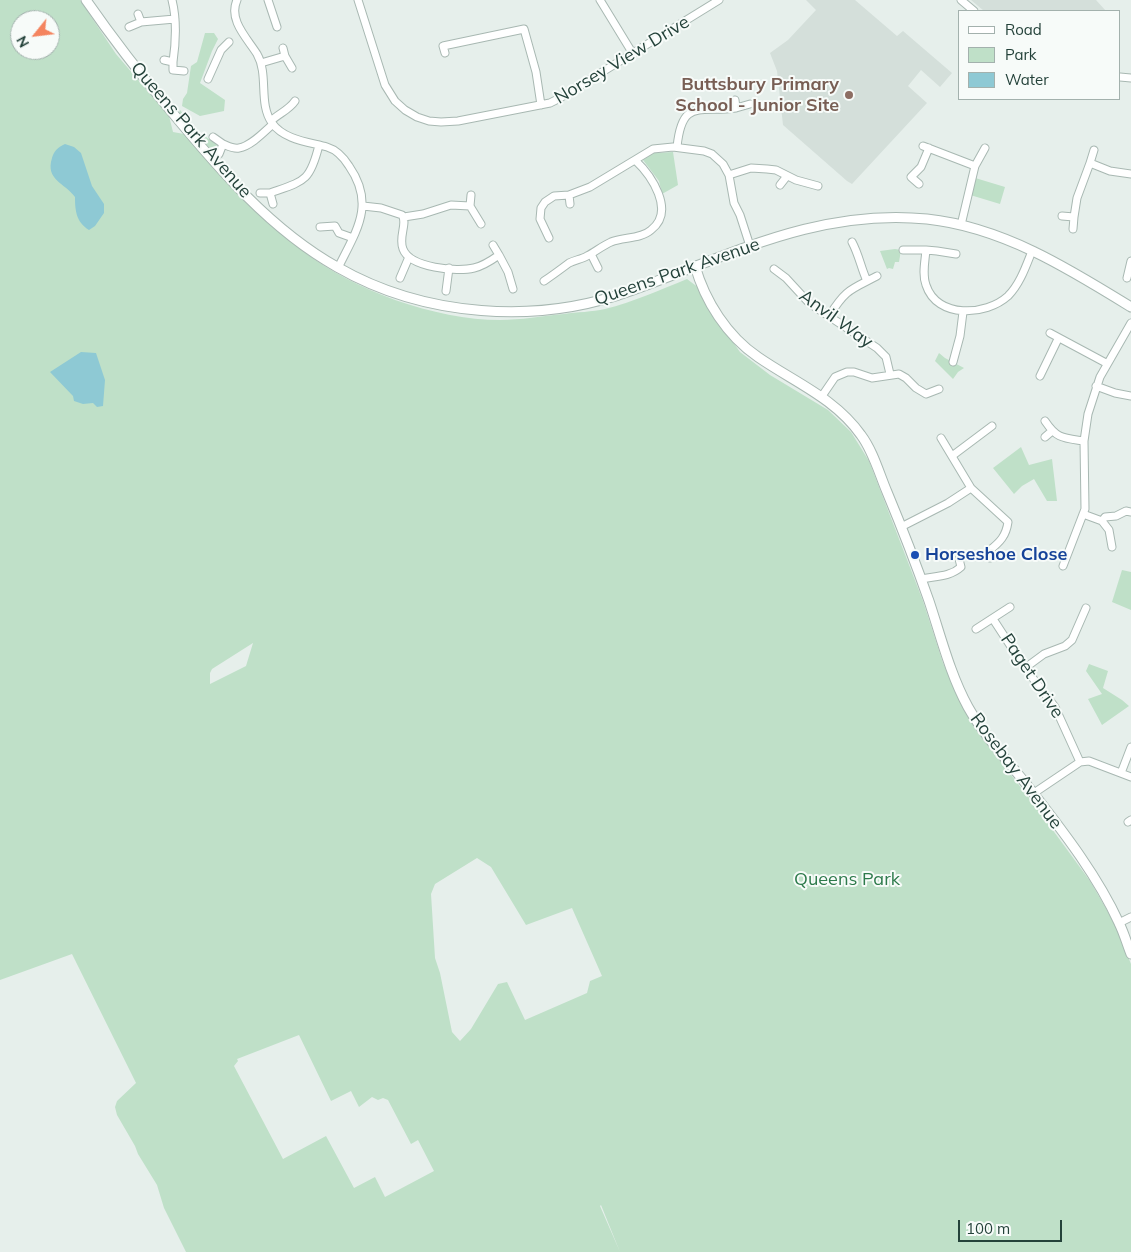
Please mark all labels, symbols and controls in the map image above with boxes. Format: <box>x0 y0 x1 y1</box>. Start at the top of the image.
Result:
north arrow <box>10 10 60 60</box>
legend <box>958 10 1121 100</box>
street label: Norsey View Drive <box>551 11 693 109</box>
text: Road <box>1005 20 1042 39</box>
text: N <box>12 33 33 51</box>
text: Park <box>1005 45 1037 64</box>
street label: Queens Park Avenue <box>126 58 256 202</box>
text: Water <box>1005 70 1049 89</box>
place label: Buttsbury Primary School - Junior Site <box>675 74 839 116</box>
marker: Buttsbury Primary School - Junior Site <box>843 89 855 101</box>
street label: Queens Park Avenue <box>592 234 762 310</box>
street label: Anvil Way <box>795 285 877 353</box>
place label: Horseshoe Close <box>925 544 1067 566</box>
marker: Horseshoe Close <box>909 549 921 561</box>
street label: Paget Drive <box>996 630 1068 722</box>
street label: Rosebay Avenue <box>965 709 1067 833</box>
park label: Queens Park <box>794 869 900 891</box>
scale bar <box>961 1210 1065 1242</box>
text: 100 m <box>966 1219 1010 1238</box>

